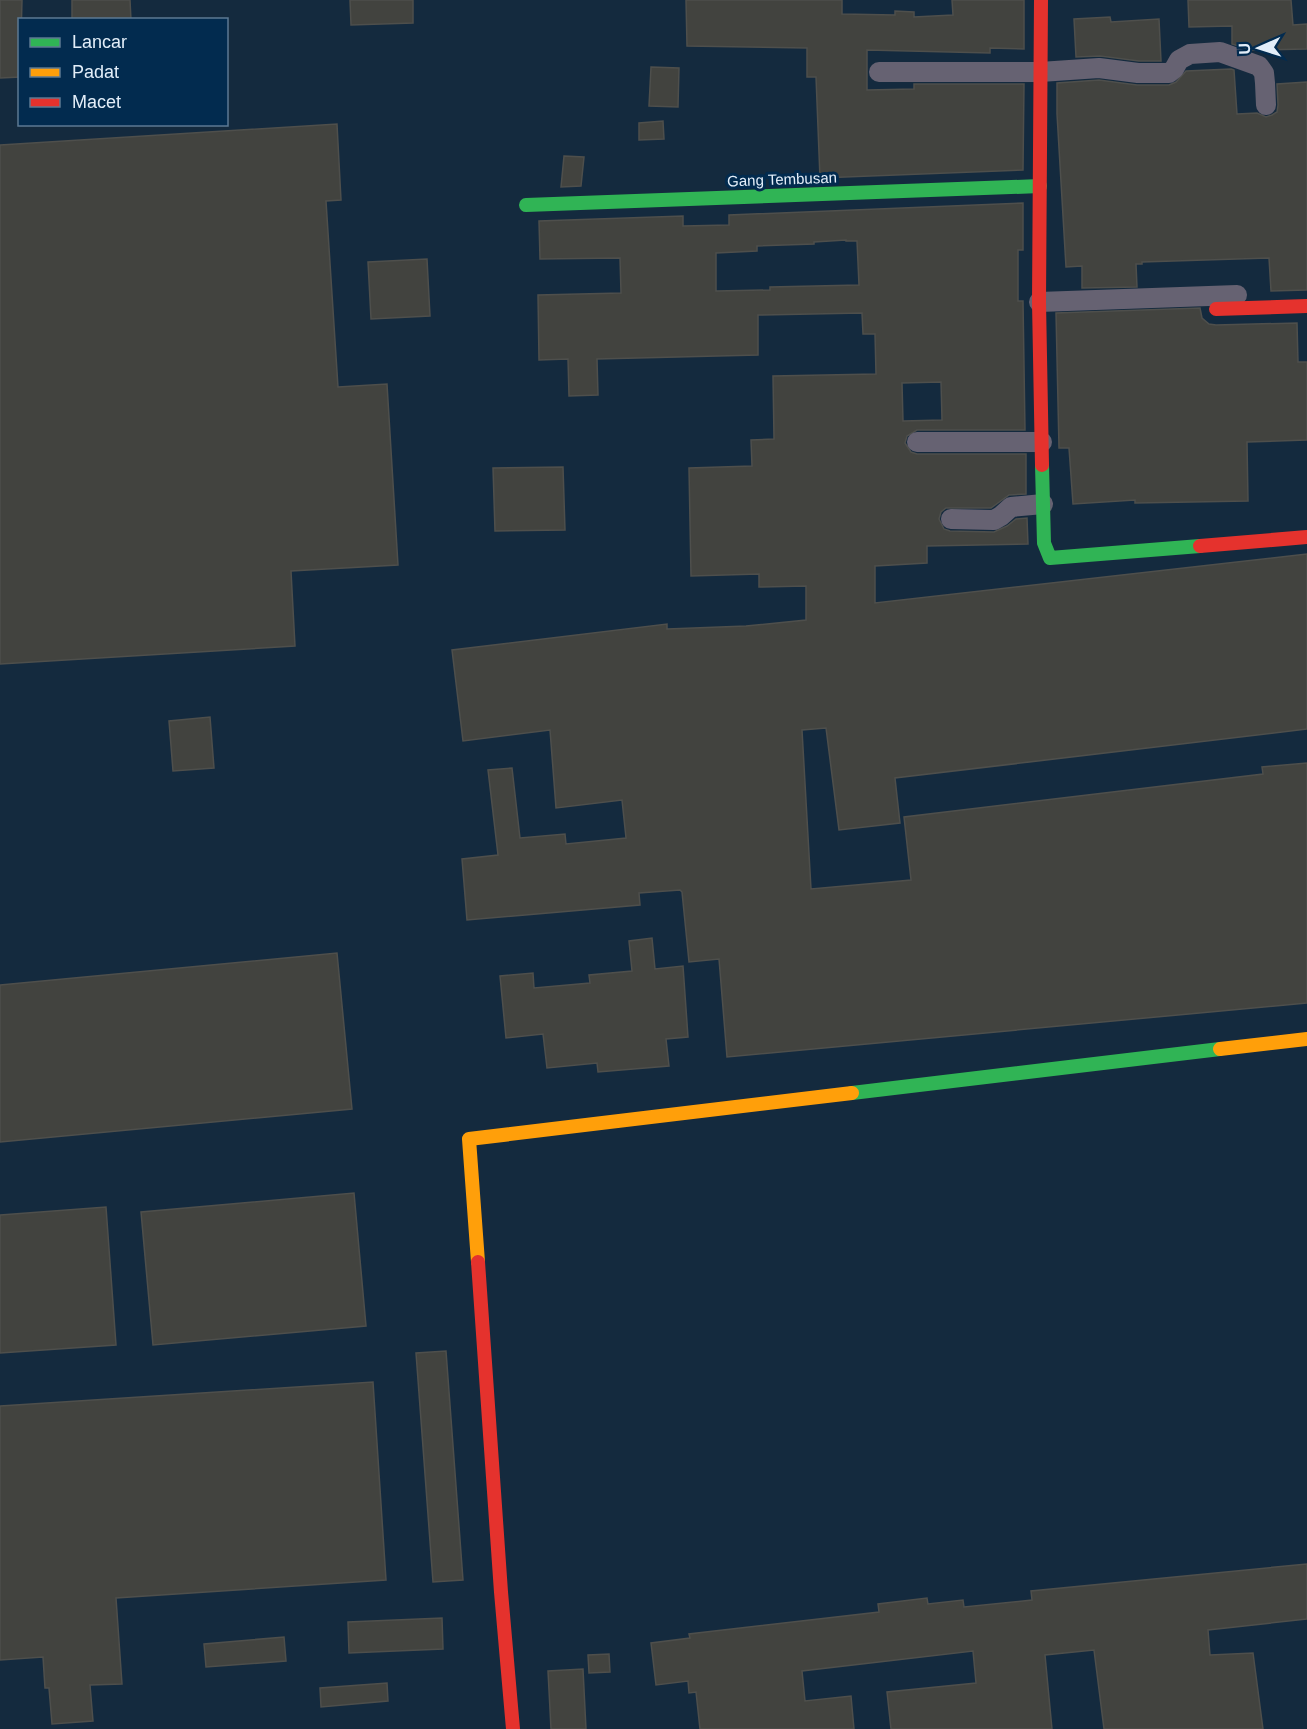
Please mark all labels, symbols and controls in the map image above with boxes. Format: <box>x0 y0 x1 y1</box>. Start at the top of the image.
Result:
legend <box>18 18 228 126</box>
north arrow <box>1229 18 1289 78</box>
text: Lancar <box>72 32 127 52</box>
text: U <box>1236 43 1253 55</box>
text: Padat <box>72 62 119 82</box>
text: Macet <box>72 92 121 112</box>
street label: Gang Tembusan <box>727 169 837 189</box>

